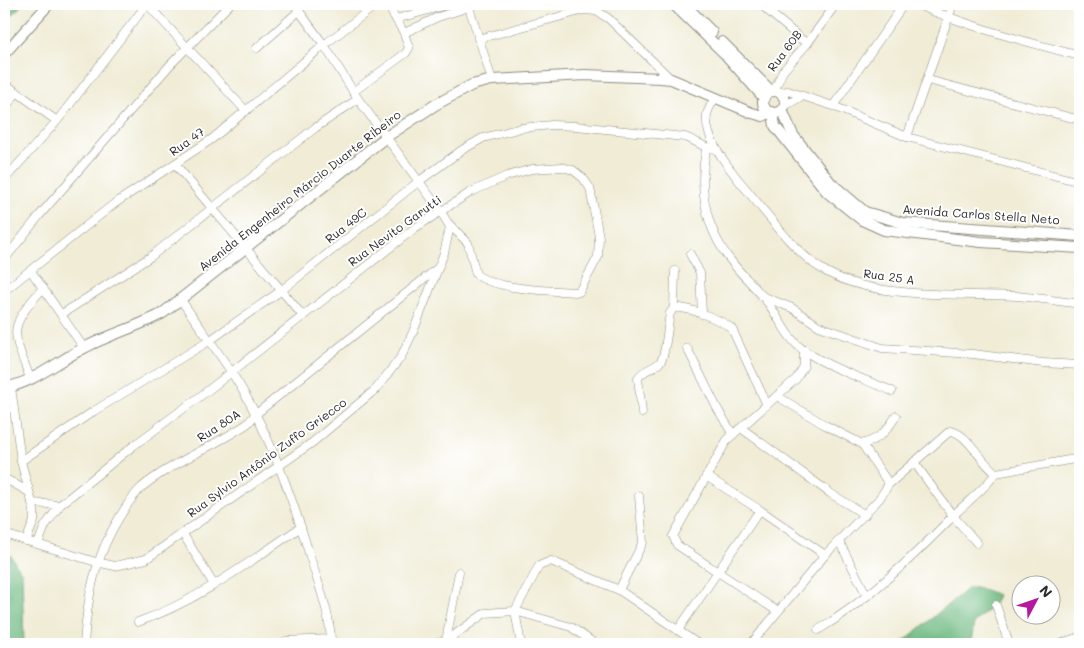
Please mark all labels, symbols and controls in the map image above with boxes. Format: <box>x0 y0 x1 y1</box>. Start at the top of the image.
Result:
street label: Rua 60B <box>763 27 805 74</box>
street label: Avenida Engenheiro Márcio Duarte Ribeiro <box>195 106 404 274</box>
street label: Rua 47 <box>166 123 207 159</box>
street label: Rua Nevito Garutti <box>345 191 444 269</box>
street label: Avenida Carlos Stella Neto <box>902 201 1060 227</box>
street label: Rua 49C <box>321 204 370 246</box>
street label: Rua 25 A <box>863 265 916 288</box>
street label: Rua Sylvio Antônio Zuffo Griecco <box>183 394 349 520</box>
street label: Rua 80A <box>194 405 243 445</box>
north arrow <box>1012 576 1062 626</box>
text: N <box>1036 581 1057 601</box>

